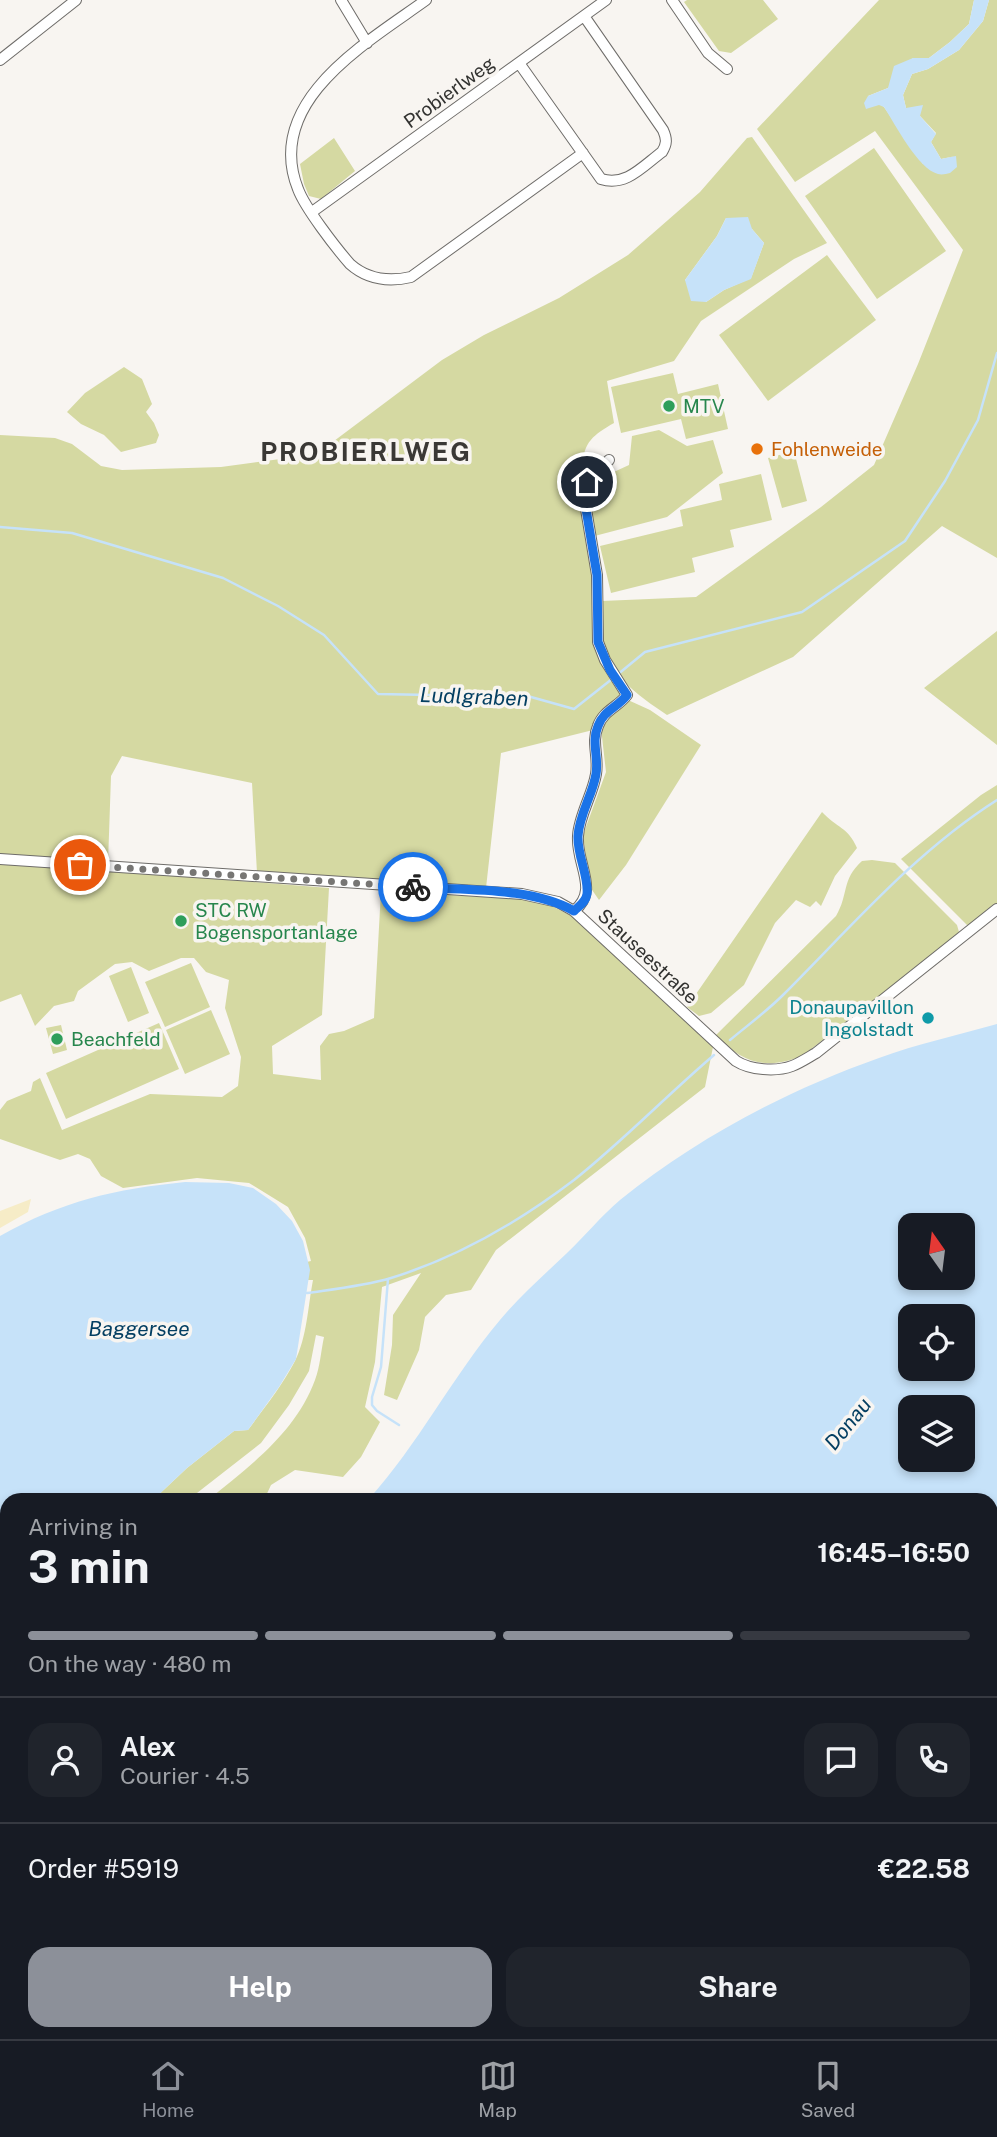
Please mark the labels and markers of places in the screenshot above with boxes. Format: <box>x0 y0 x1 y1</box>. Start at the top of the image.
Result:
place label: MTV <box>683 395 725 417</box>
marker: MTV <box>661 398 677 414</box>
place label: Fohlenweide <box>771 438 883 460</box>
marker: Fohlenweide <box>749 441 765 457</box>
pin <box>557 452 617 512</box>
pin <box>50 835 110 895</box>
place label: STC RW Bogensportanlage <box>195 899 358 943</box>
marker: STC RW Bogensportanlage <box>173 913 189 929</box>
place label: Donaupavillon Ingolstadt <box>789 996 914 1040</box>
marker: Donaupavillon Ingolstadt <box>920 1010 936 1026</box>
place label: Beachfeld <box>71 1028 161 1050</box>
marker: Beachfeld <box>49 1031 65 1047</box>

